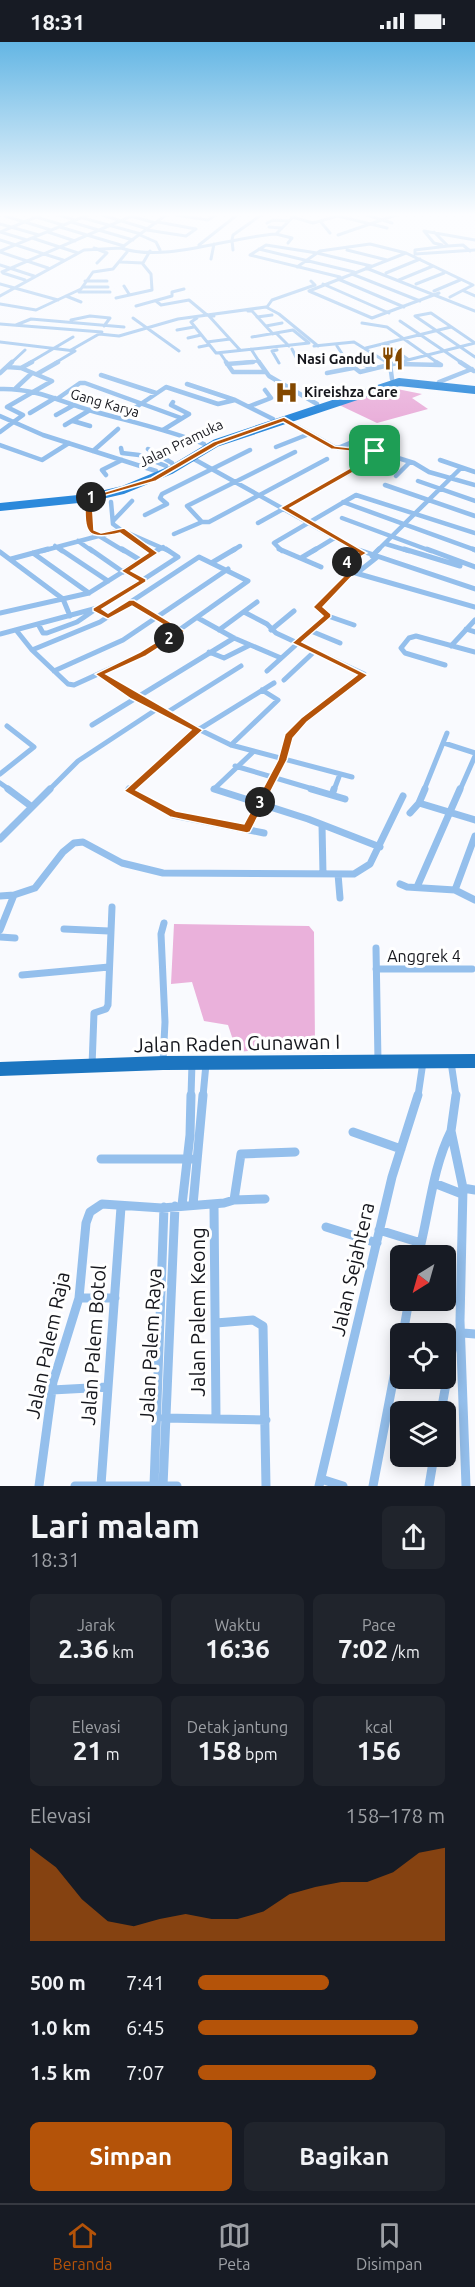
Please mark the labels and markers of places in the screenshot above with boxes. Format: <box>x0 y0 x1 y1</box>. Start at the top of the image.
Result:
restaurant icon: Nasi Gandul <box>380 346 406 372</box>
place label: Nasi Gandul <box>297 351 375 367</box>
hospital icon: Kireishza Care <box>273 379 299 405</box>
place label: Kireishza Care <box>304 384 398 400</box>
pin <box>349 425 400 476</box>
pin: 1 <box>76 482 106 512</box>
pin: 4 <box>332 547 362 577</box>
pin: 2 <box>154 623 184 653</box>
pin: 3 <box>245 787 275 817</box>

